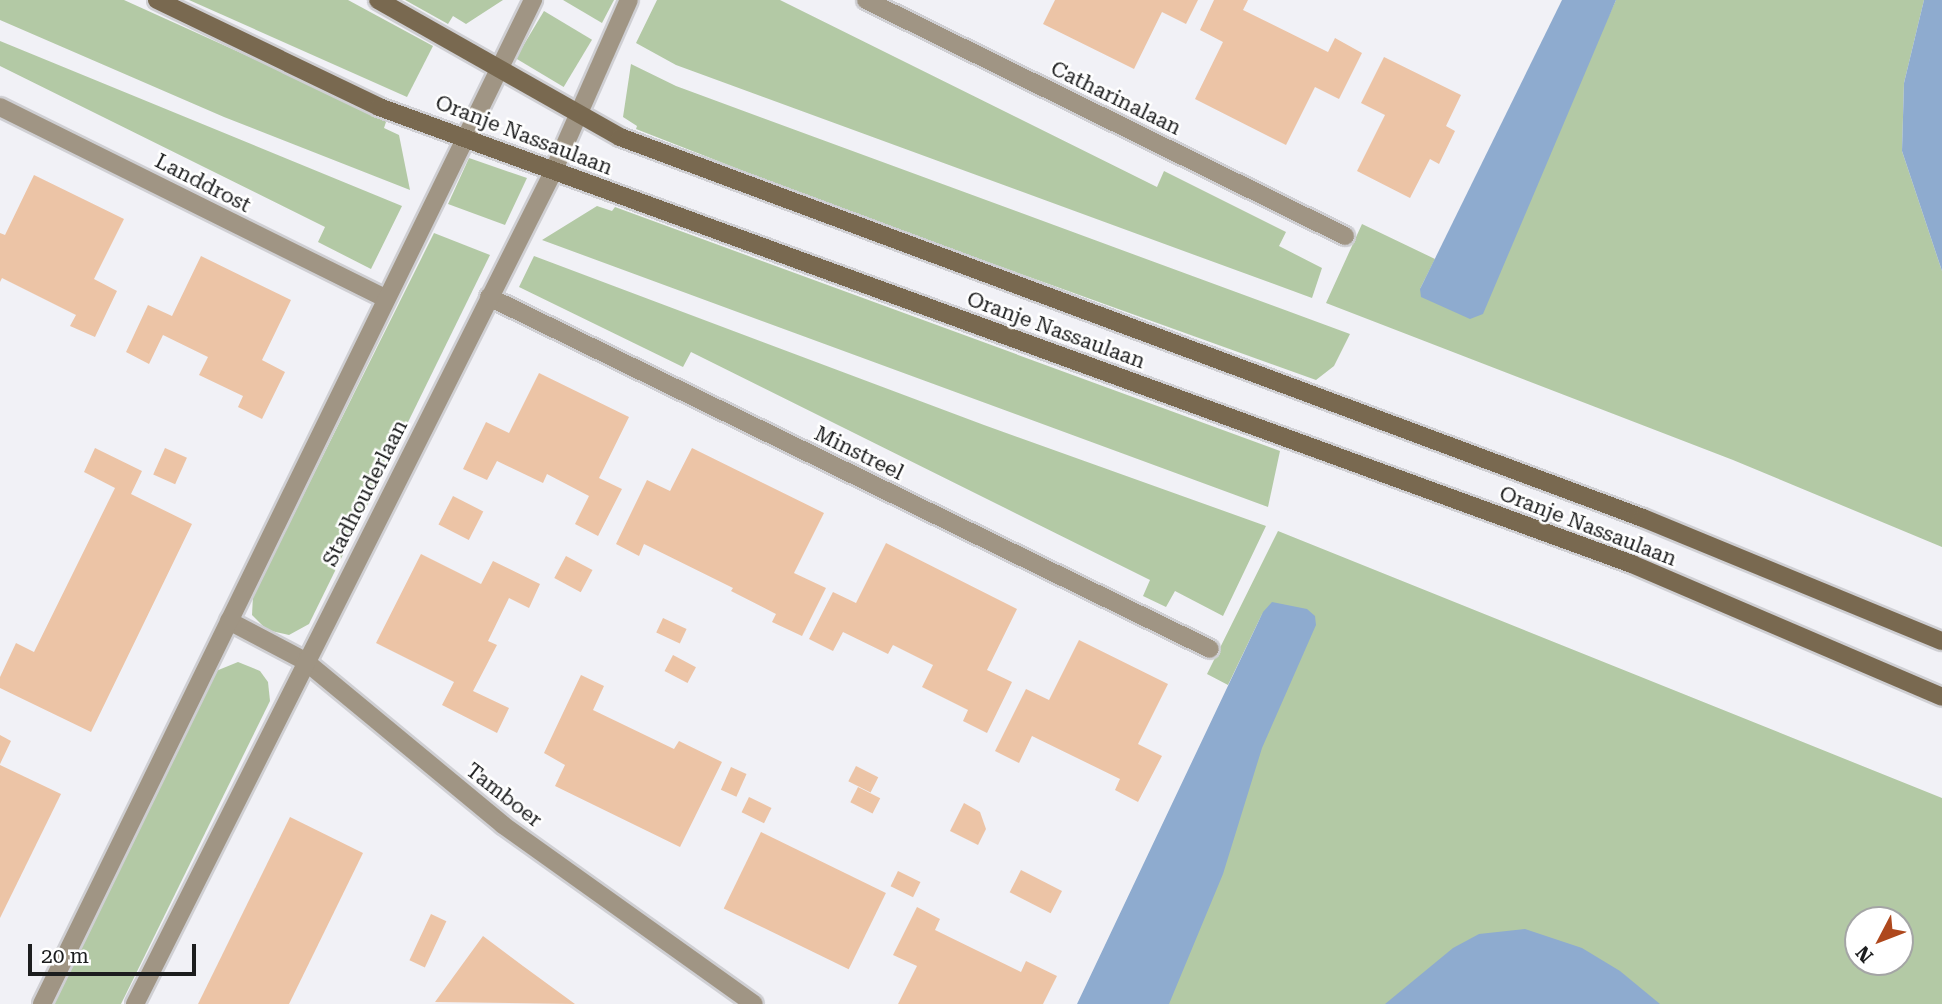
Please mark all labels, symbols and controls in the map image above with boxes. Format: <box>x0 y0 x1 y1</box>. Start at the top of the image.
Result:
street label: Catharinalaan <box>1047 56 1185 140</box>
street label: Oranje Nassaulaan <box>432 90 616 180</box>
street label: Landdrost <box>151 148 255 218</box>
street label: Oranje Nassaulaan <box>964 286 1148 374</box>
street label: Stadhouderlaan <box>317 416 413 570</box>
street label: Minstreel <box>810 421 908 485</box>
street label: Oranje Nassaulaan <box>1496 481 1680 571</box>
street label: Tamboer <box>461 758 547 832</box>
north arrow <box>1844 906 1914 976</box>
scale bar <box>32 930 200 974</box>
text: N <box>1851 941 1878 967</box>
text: 20 m <box>41 944 89 968</box>

